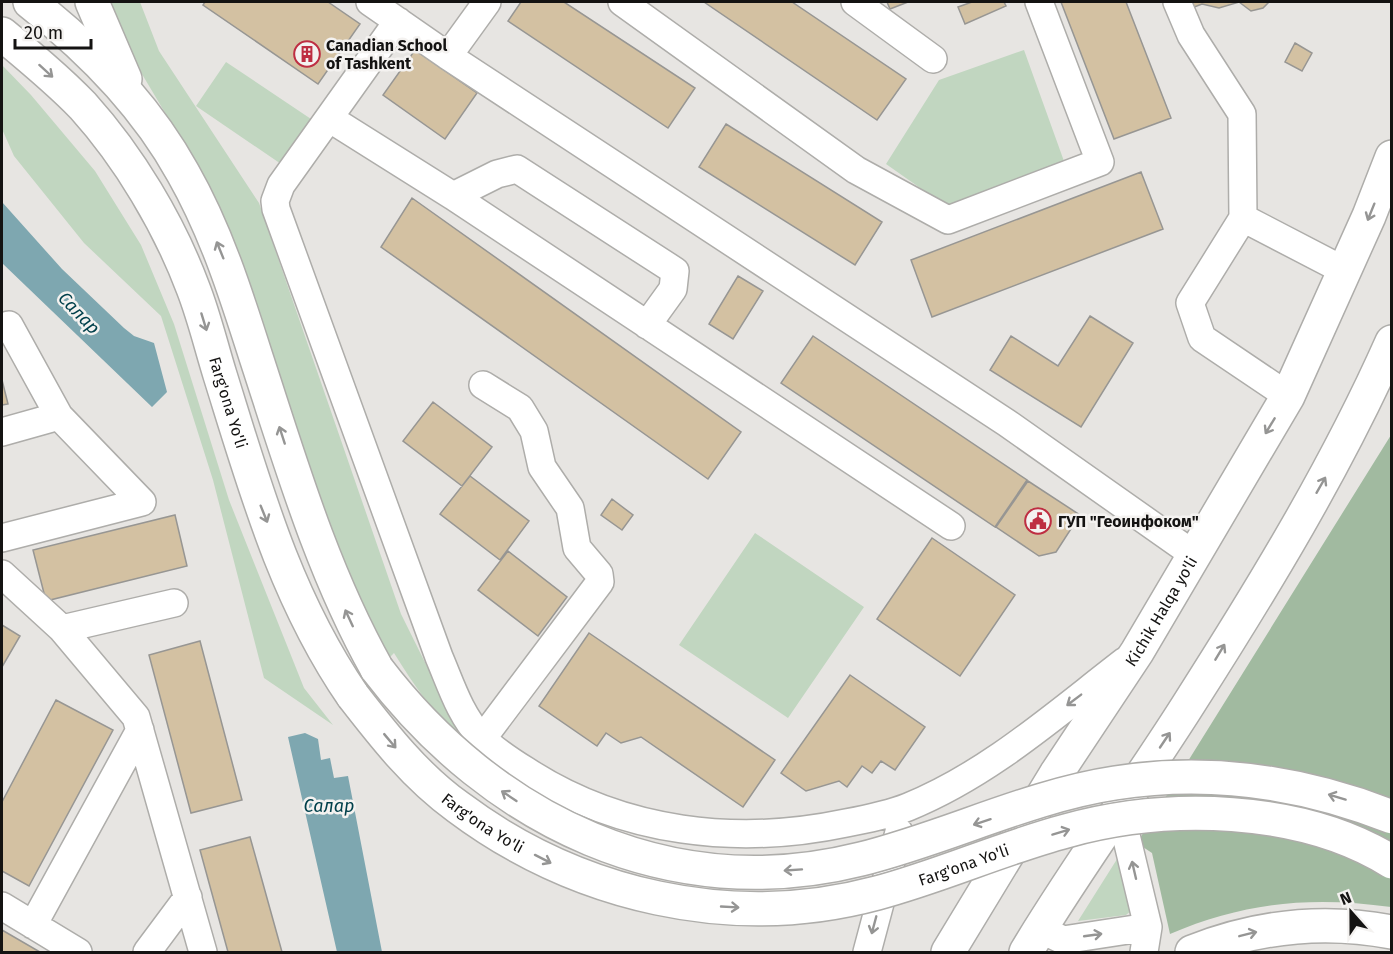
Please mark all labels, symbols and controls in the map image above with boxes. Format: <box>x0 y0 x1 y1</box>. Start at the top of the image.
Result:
scale bar <box>15 12 92 50</box>
text: 20 m <box>24 22 63 44</box>
place label: Canadian School of Tashkent <box>326 36 447 73</box>
building icon: Canadian School of Tashkent <box>292 39 322 69</box>
one-way arrow <box>39 64 54 78</box>
one-way arrow <box>1365 202 1376 220</box>
one-way arrow <box>214 242 225 260</box>
water label: Салар <box>53 287 105 339</box>
one-way arrow <box>199 312 210 331</box>
street label: Farg'ona Yo'li <box>206 354 252 451</box>
one-way arrow <box>1264 417 1276 434</box>
one-way arrow <box>275 426 286 445</box>
one-way arrow <box>1315 477 1327 494</box>
one-way arrow <box>259 504 270 523</box>
public building icon: ГУП "Геоинфоком" <box>1023 506 1053 536</box>
place label: ГУП "Геоинфоком" <box>1058 512 1199 531</box>
street label: Kichik Halqa yo'li <box>1121 553 1201 670</box>
one-way arrow <box>343 609 355 627</box>
one-way arrow <box>1214 644 1227 661</box>
one-way arrow <box>1066 694 1082 707</box>
one-way arrow <box>1159 732 1171 748</box>
one-way arrow <box>383 733 396 749</box>
street label: Farg'ona Yo'li <box>438 789 527 857</box>
one-way arrow <box>501 790 517 802</box>
one-way arrow <box>1328 791 1347 802</box>
water label: Салар <box>304 795 354 817</box>
one-way arrow <box>973 817 992 828</box>
one-way arrow <box>1052 826 1071 837</box>
street label: Farg'ona Yo'li <box>916 840 1011 889</box>
one-way arrow <box>534 853 552 865</box>
one-way arrow <box>1128 861 1140 880</box>
one-way arrow <box>784 864 804 875</box>
north arrow <box>1321 882 1381 942</box>
text: N <box>1337 888 1354 909</box>
one-way arrow <box>720 902 740 913</box>
one-way arrow <box>868 915 879 934</box>
one-way arrow <box>1238 928 1257 940</box>
one-way arrow <box>1082 930 1102 941</box>

